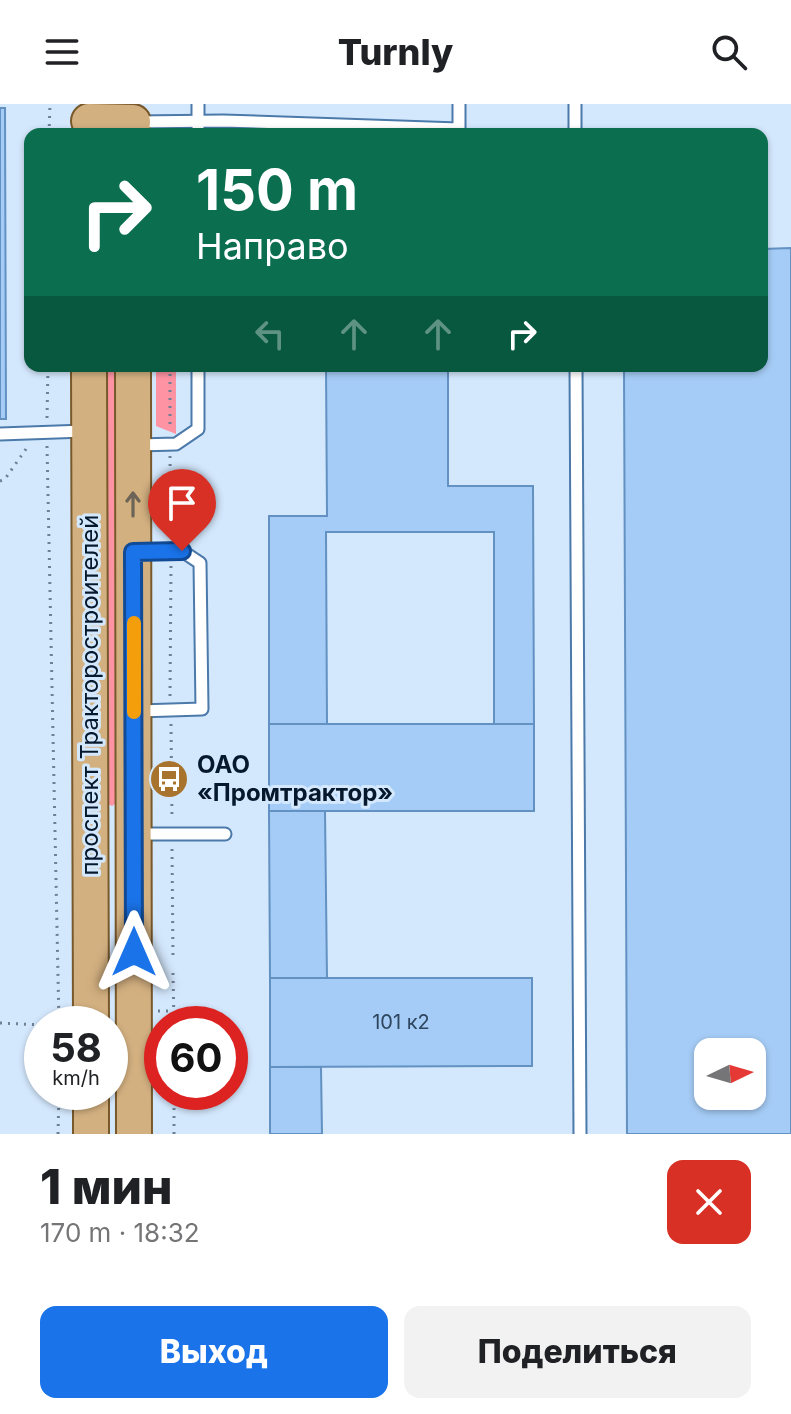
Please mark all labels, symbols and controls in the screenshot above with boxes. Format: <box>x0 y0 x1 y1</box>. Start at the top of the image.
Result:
icon: menu <box>40 30 84 74</box>
text: Turnly <box>338 30 453 74</box>
icon: search <box>707 30 751 74</box>
text: 150 m <box>196 156 358 224</box>
icon: right <box>64 160 168 264</box>
text: Направо <box>196 224 349 268</box>
icon: left <box>248 312 292 356</box>
icon: ahead <box>332 312 376 356</box>
icon: ahead <box>416 312 460 356</box>
icon: right <box>500 312 544 356</box>
pin <box>148 469 216 551</box>
icon: arrive <box>160 481 204 525</box>
one-way arrow <box>125 491 141 518</box>
street label: проспект Тракторостроителей <box>75 514 104 876</box>
place label: ОАО «Промтрактор» <box>197 750 393 807</box>
bus stop icon: ОАО «Промтрактор» <box>148 758 190 800</box>
position arrow <box>92 910 176 994</box>
speed limit sign: 60 <box>144 1006 248 1110</box>
house number: 101 к2 <box>372 1010 430 1034</box>
text: 58 <box>50 1023 102 1072</box>
north arrow <box>694 1038 766 1110</box>
map controls <box>694 1038 766 1110</box>
text: km/h <box>52 1066 100 1090</box>
text: 1 мин <box>40 1157 172 1216</box>
button: close <box>667 1160 751 1244</box>
text: 170 m · 18:32 <box>40 1217 200 1248</box>
button: Выход <box>40 1306 388 1398</box>
button: Поделиться <box>404 1306 751 1398</box>

